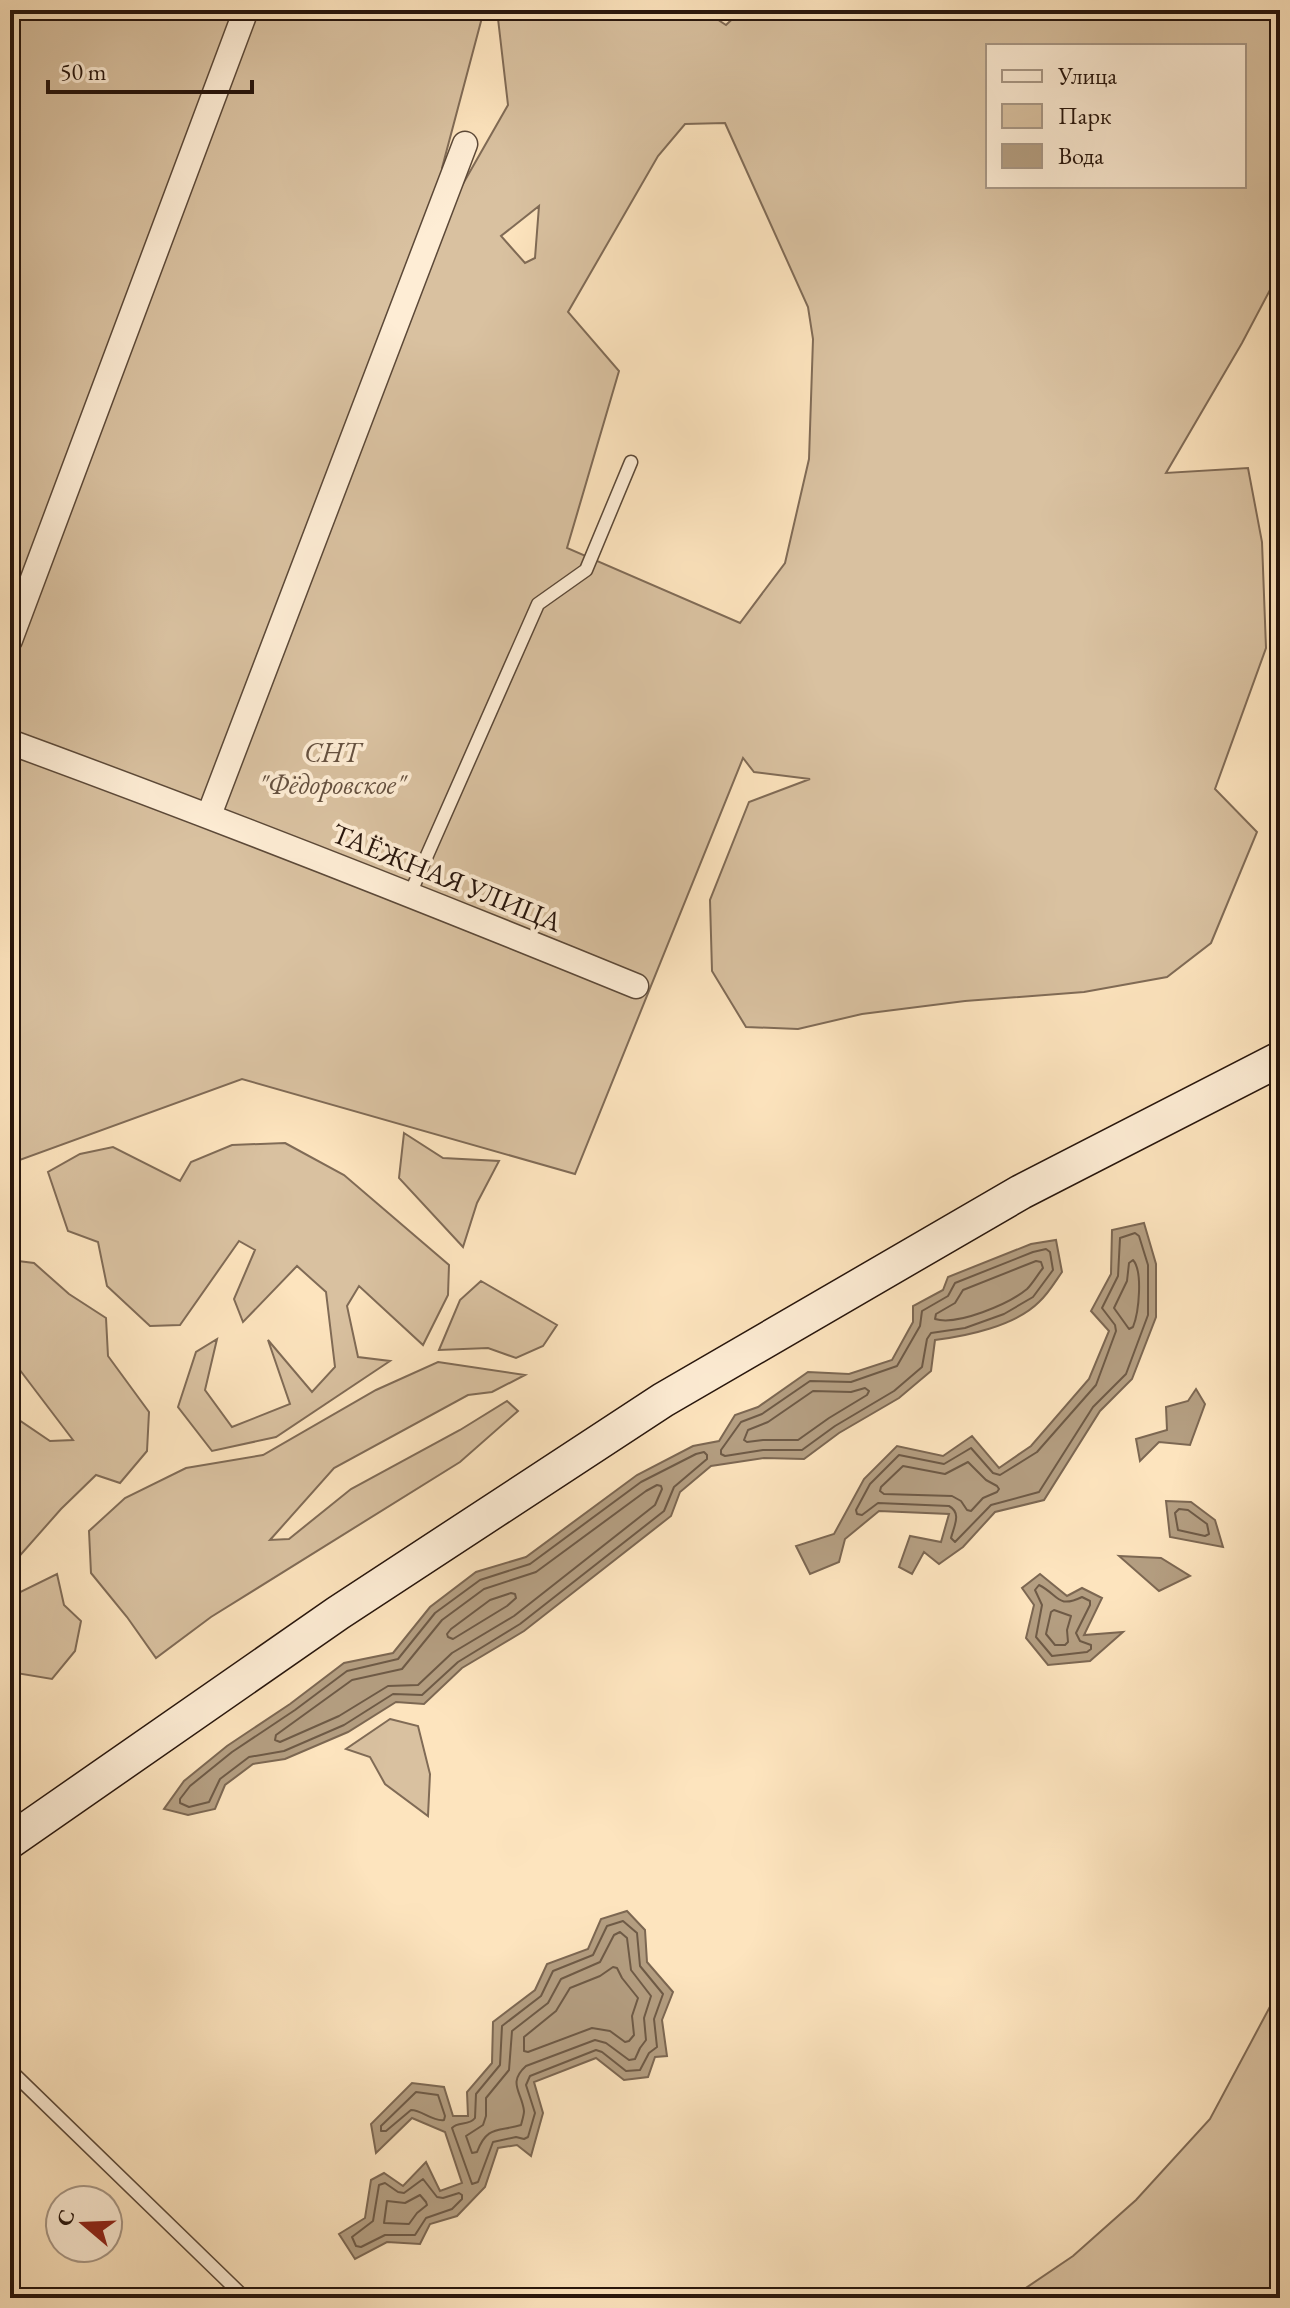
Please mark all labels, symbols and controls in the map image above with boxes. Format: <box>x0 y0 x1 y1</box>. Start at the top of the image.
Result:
scale bar <box>48 44 252 94</box>
legend <box>986 44 1246 188</box>
text: 50 m <box>60 56 107 87</box>
text: Улица <box>1057 60 1117 91</box>
text: Парк <box>1058 100 1112 131</box>
text: Вода <box>1058 140 1104 171</box>
park label: СНТ "Фёдоровское" <box>259 734 408 802</box>
street label: ТАЁЖНАЯ УЛИЦА <box>327 814 568 940</box>
north arrow <box>44 2184 124 2264</box>
text: С <box>49 2206 82 2230</box>

